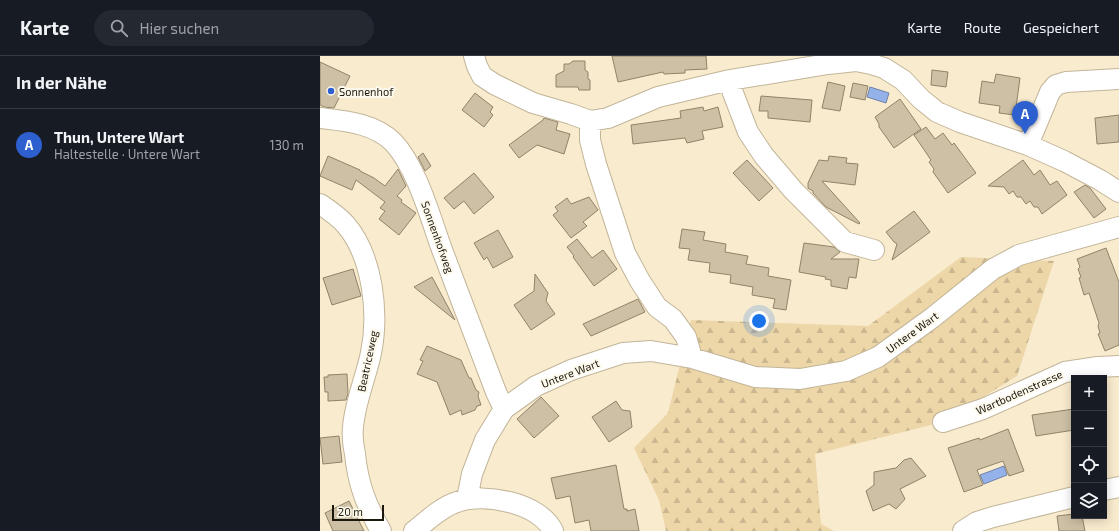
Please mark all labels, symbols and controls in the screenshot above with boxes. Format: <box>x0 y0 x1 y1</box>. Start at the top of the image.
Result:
search box <box>94 10 374 46</box>
text: Karte <box>20 16 70 39</box>
icon: search <box>108 17 130 39</box>
text: Hier suchen <box>140 19 219 37</box>
text: Karte <box>907 19 942 36</box>
text: Route <box>964 19 1001 36</box>
text: Gespeichert <box>1023 19 1099 36</box>
text: In der Nähe <box>16 72 107 92</box>
place label: Sonnenhof <box>339 85 394 98</box>
marker: Sonnenhof <box>326 86 336 96</box>
pin: A <box>1012 101 1038 134</box>
text: Thun, Untere Wart <box>54 128 184 146</box>
text: A <box>25 137 33 153</box>
text: 130 m <box>269 137 304 153</box>
text: Haltestelle · Untere Wart <box>54 146 200 162</box>
street label: Sonnenhofweg <box>419 199 457 275</box>
street label: Untere Wart <box>883 309 941 355</box>
your location <box>749 311 769 331</box>
street label: Beatriceweg <box>354 329 380 393</box>
street label: Untere Wart <box>539 356 601 390</box>
street label: Wartbodenstrasse <box>974 367 1064 417</box>
map controls <box>1071 375 1107 519</box>
button: + <box>1071 375 1107 411</box>
button: − <box>1071 411 1107 447</box>
button: locate <box>1071 447 1107 483</box>
button: layers <box>1071 483 1107 519</box>
scale bar <box>332 503 384 522</box>
text: 20 m <box>338 505 363 518</box>

